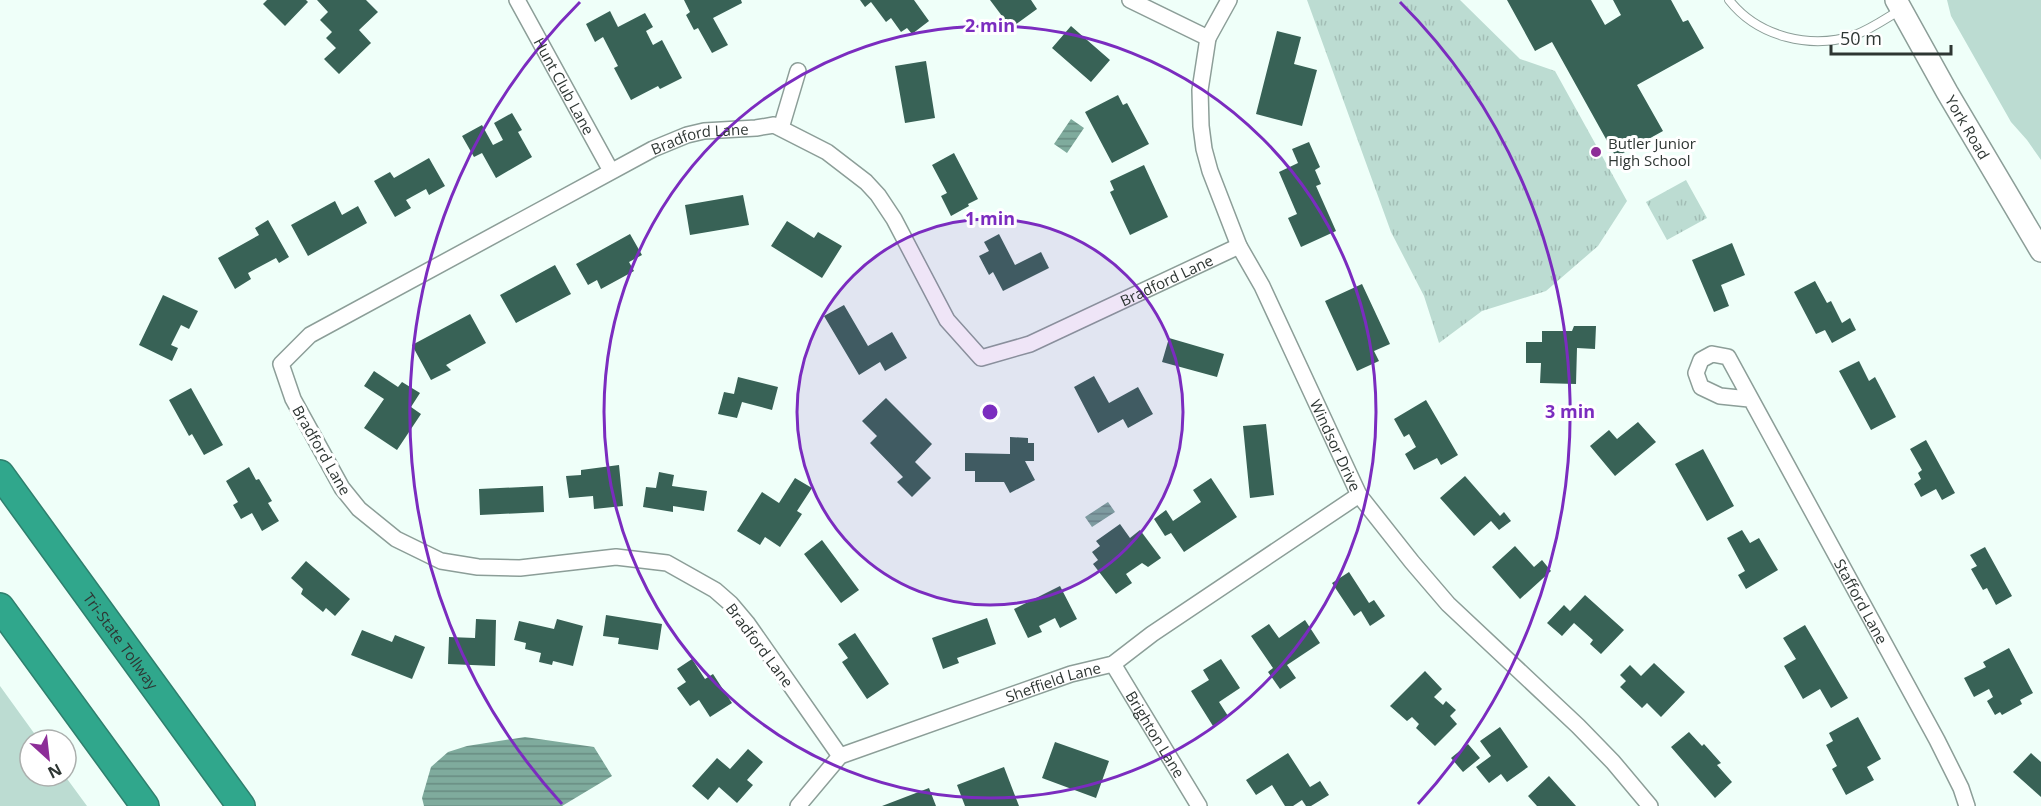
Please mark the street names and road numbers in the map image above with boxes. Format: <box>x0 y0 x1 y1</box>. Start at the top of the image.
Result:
street label: Hunt Club Lane <box>529 34 599 138</box>
street label: York Road <box>1941 91 1994 163</box>
street label: Bradford Lane <box>648 118 749 159</box>
street label: Bradford Lane <box>1117 250 1216 310</box>
street label: Windsor Drive <box>1306 396 1366 494</box>
street label: Bradford Lane <box>288 402 356 498</box>
street label: Stafford Lane <box>1830 555 1893 647</box>
street label: Tri-State Tollway <box>79 588 163 694</box>
street label: Bradford Lane <box>722 599 798 691</box>
street label: Sheffield Lane <box>1003 657 1103 706</box>
street label: Brighton Lane <box>1121 687 1190 781</box>

